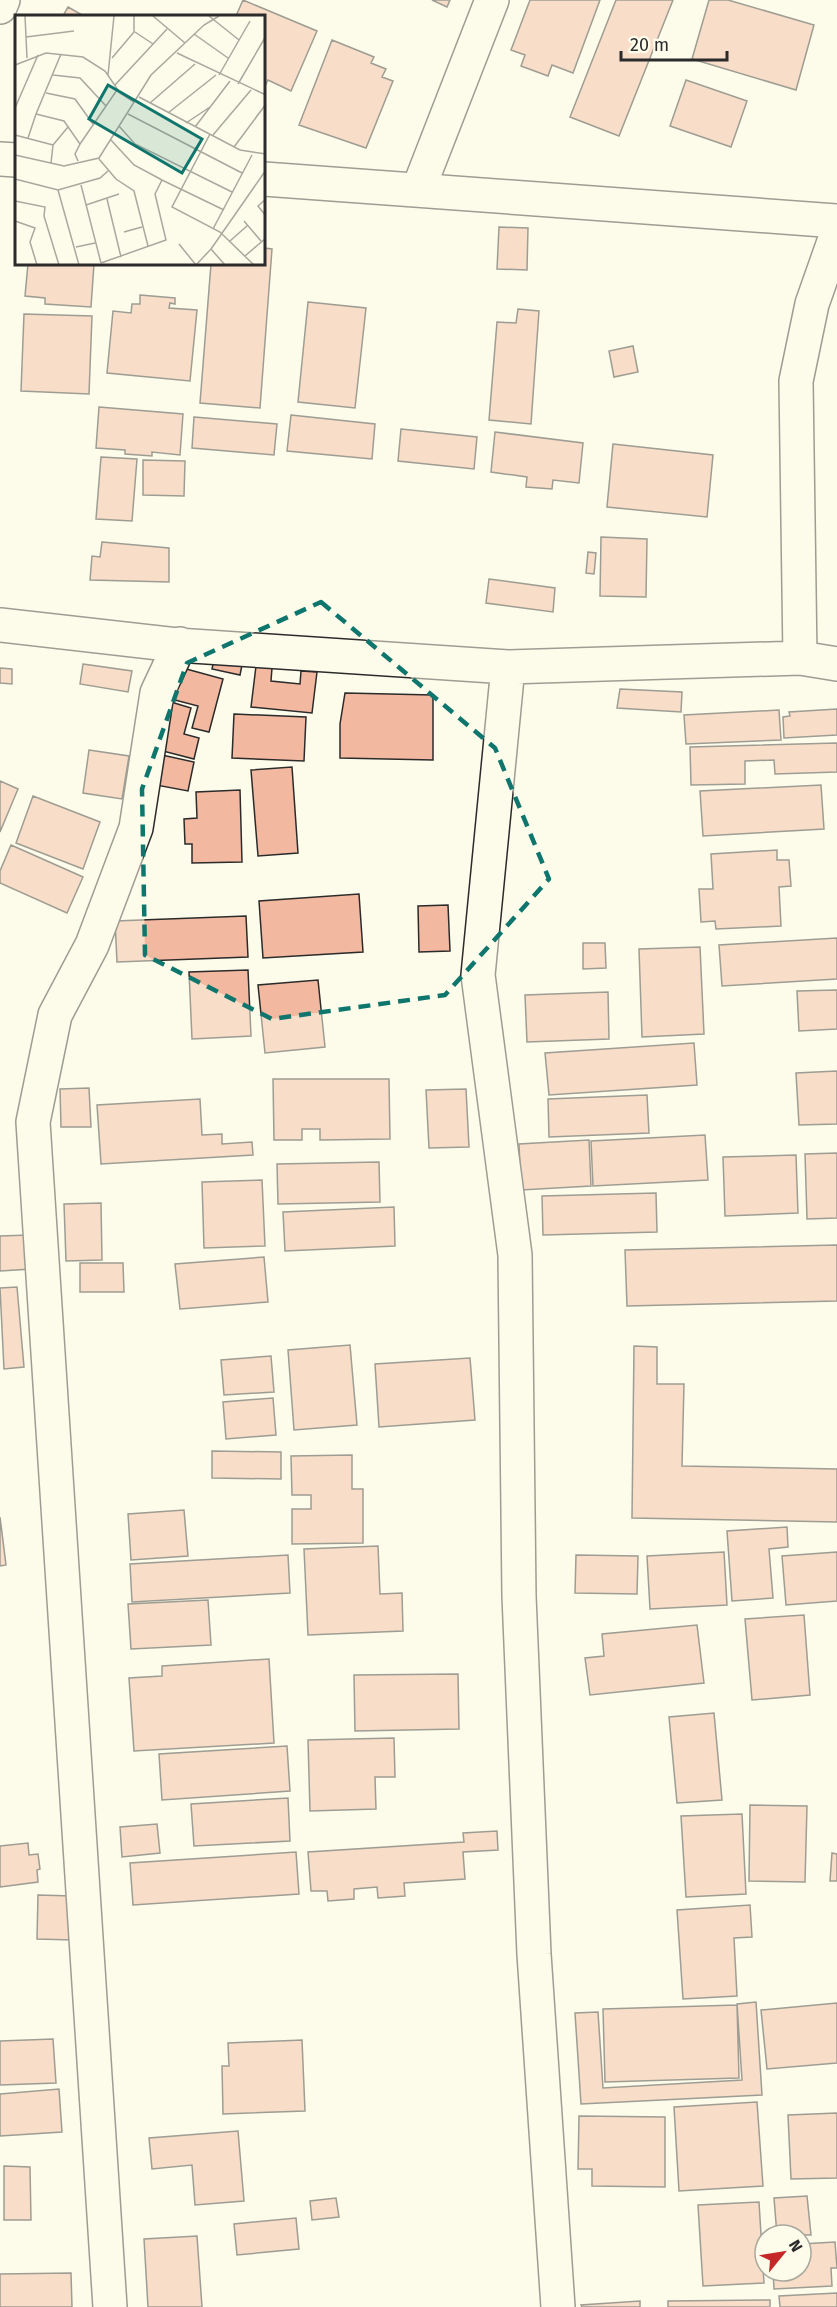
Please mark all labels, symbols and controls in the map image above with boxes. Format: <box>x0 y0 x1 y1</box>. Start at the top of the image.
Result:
inset map <box>15 15 266 266</box>
scale bar <box>621 24 728 62</box>
text: 20 m <box>630 34 669 56</box>
north arrow <box>753 2223 813 2283</box>
text: N <box>785 2236 806 2255</box>

